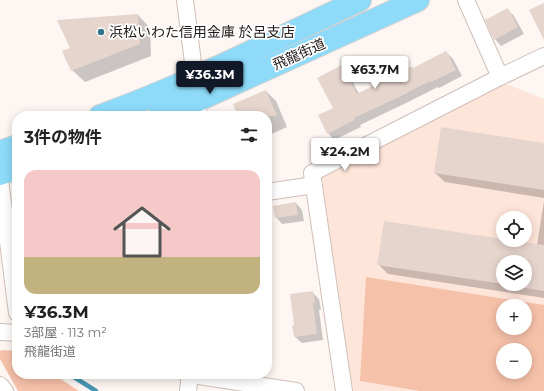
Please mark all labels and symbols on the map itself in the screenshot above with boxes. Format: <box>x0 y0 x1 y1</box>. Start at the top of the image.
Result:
place label: 浜松いわた信用金庫 於呂支店 <box>109 23 295 41</box>
marker: 浜松いわた信用金庫 於呂支店 <box>96 27 106 37</box>
street label: 飛龍街道 <box>270 34 328 74</box>
pin: ¥63.7M <box>342 56 408 90</box>
pin: ¥36.3M <box>177 61 243 95</box>
pin: ¥24.2M <box>312 138 378 172</box>

